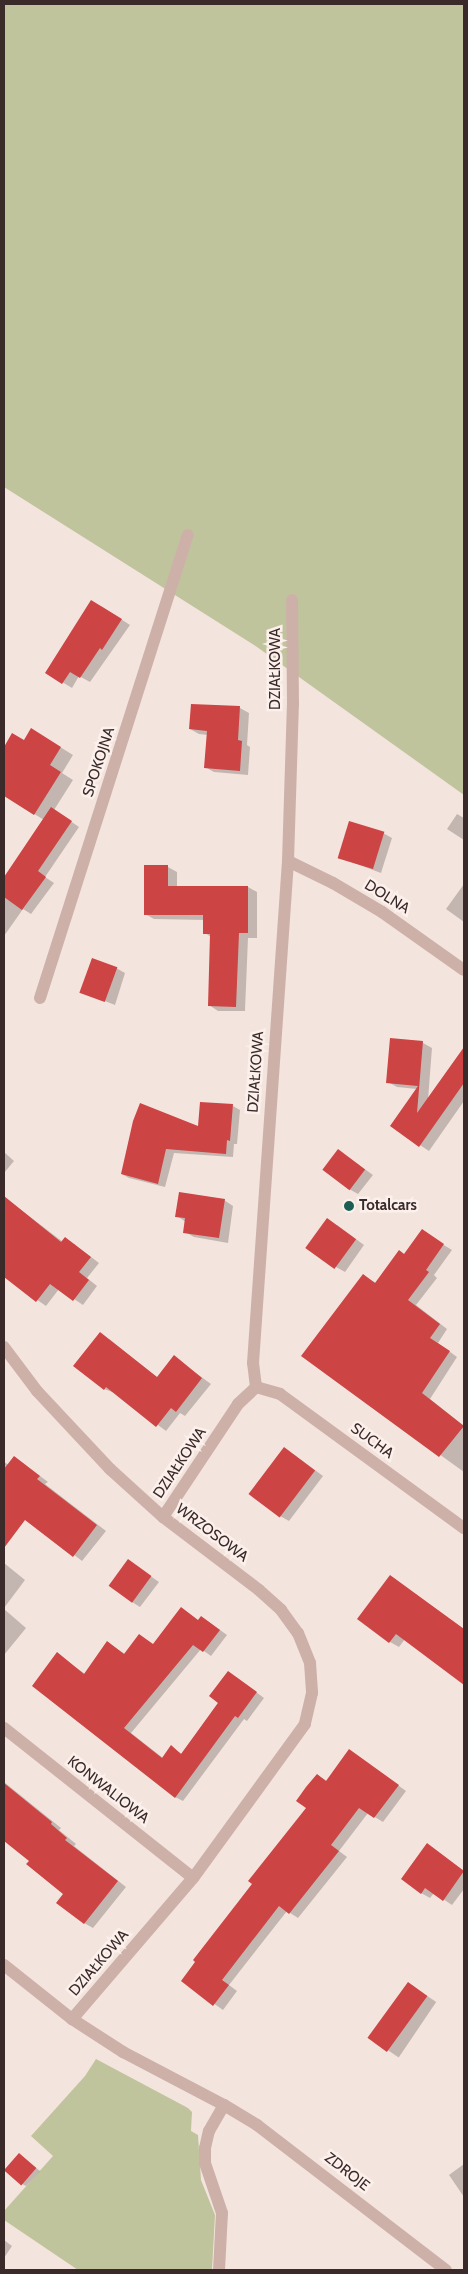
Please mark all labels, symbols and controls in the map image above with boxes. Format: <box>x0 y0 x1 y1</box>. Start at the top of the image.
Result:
street label: DZIAŁKOWA <box>267 628 285 710</box>
street label: SPOKOJNA <box>79 725 119 799</box>
street label: DOLNA <box>361 876 413 918</box>
street label: DZIAŁKOWA <box>244 1031 268 1113</box>
place label: Totalcars <box>359 1197 417 1215</box>
marker: Totalcars <box>343 1200 355 1212</box>
street label: SUCHA <box>347 1419 397 1463</box>
street label: DZIAŁKOWA <box>150 1424 210 1502</box>
street label: WRZOSOWA <box>172 1500 252 1566</box>
street label: KONWALIOWA <box>64 1753 152 1827</box>
street label: DZIAŁKOWA <box>65 1926 133 2000</box>
street label: ZDROJE <box>321 2149 373 2195</box>

